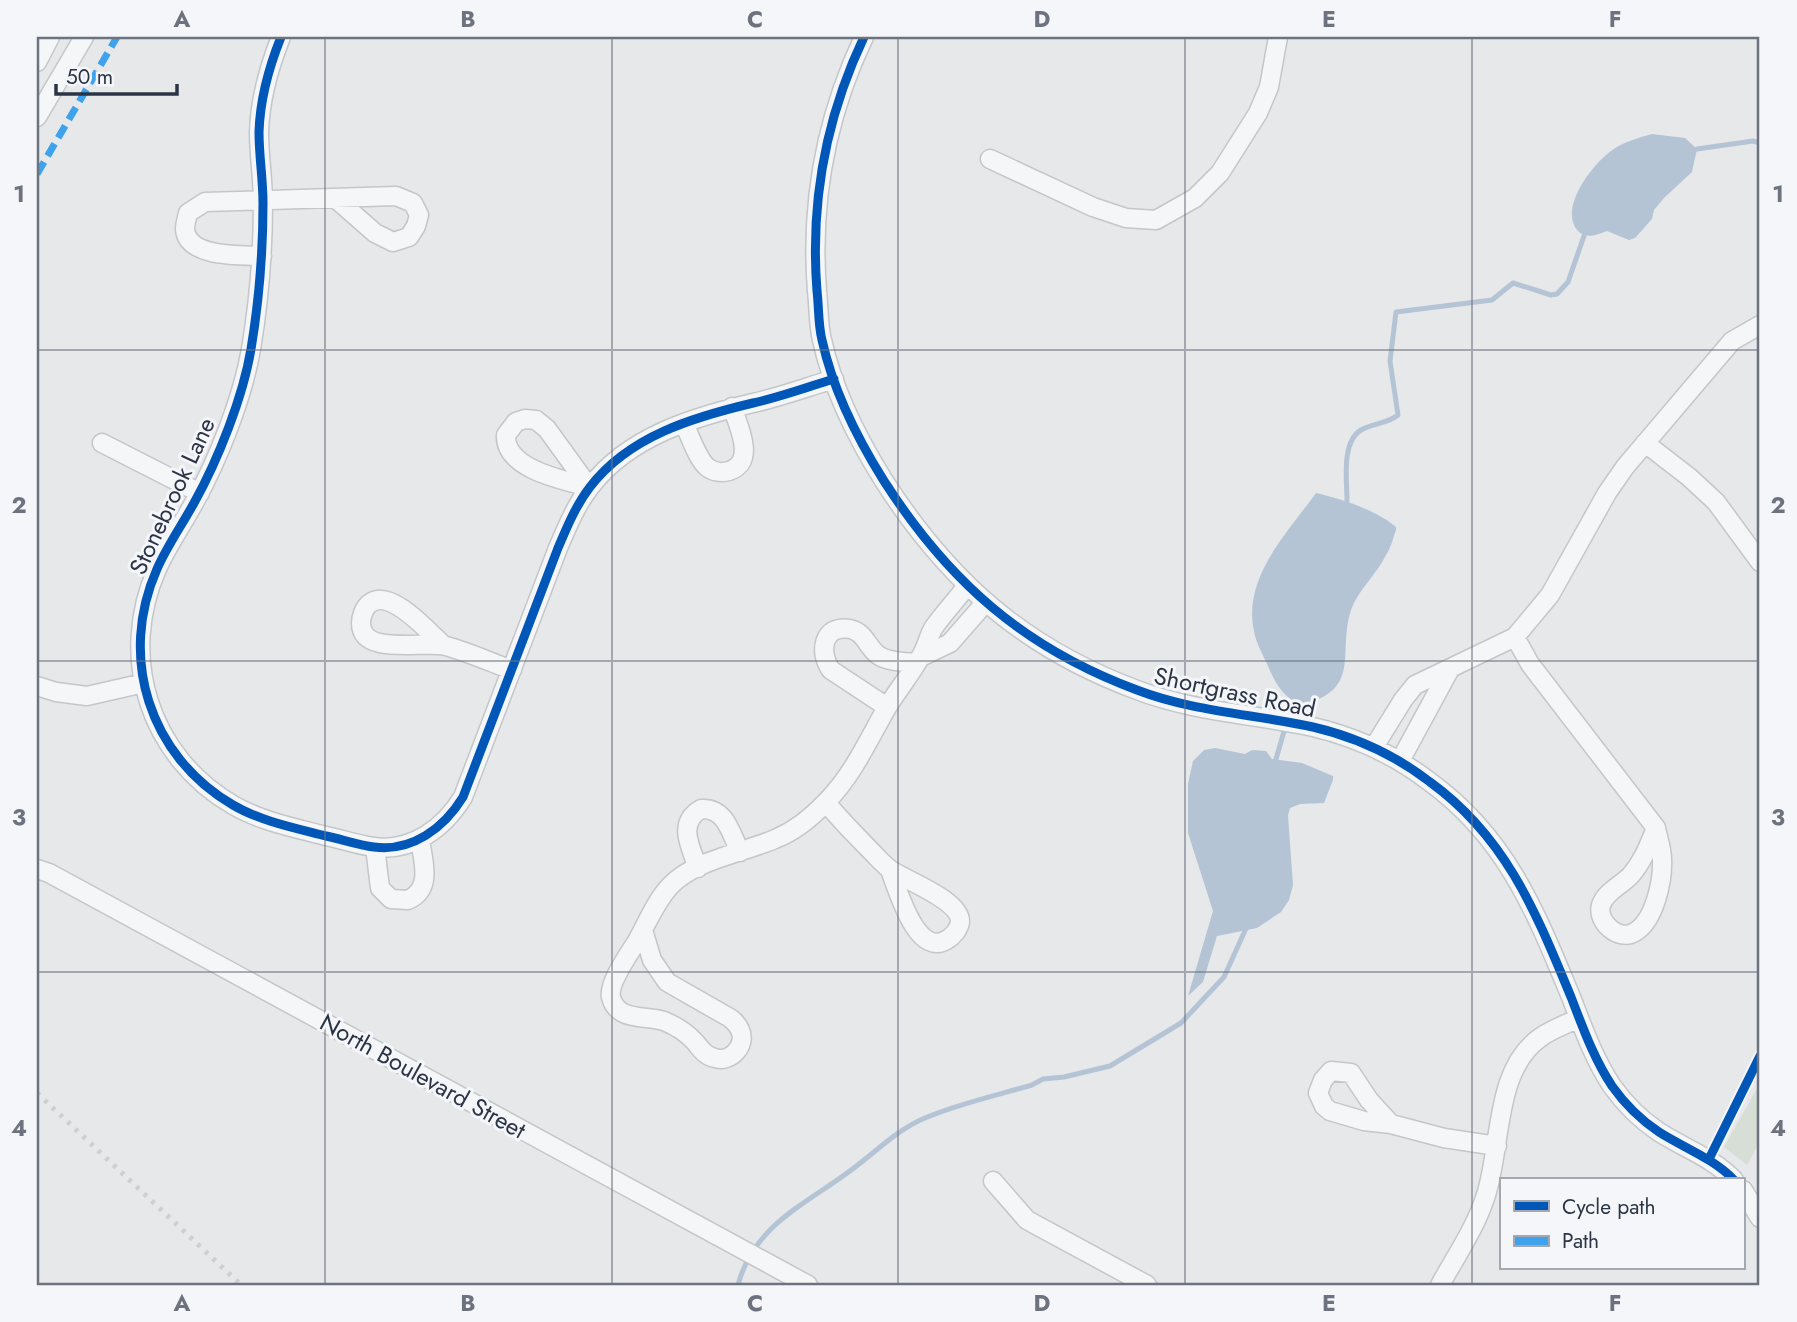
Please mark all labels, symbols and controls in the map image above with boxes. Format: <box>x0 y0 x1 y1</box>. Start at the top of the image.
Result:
text: A <box>173 2 191 36</box>
text: B <box>460 2 476 36</box>
text: C <box>747 2 763 36</box>
text: D <box>1034 2 1051 36</box>
text: E <box>1322 2 1336 36</box>
text: F <box>1609 2 1621 36</box>
scale bar <box>56 52 177 96</box>
text: 50 m <box>66 62 113 92</box>
text: 1 <box>13 177 25 211</box>
text: 1 <box>1772 177 1784 211</box>
street label: Stonebrook Lane <box>120 412 224 580</box>
text: 2 <box>11 488 27 522</box>
text: 2 <box>1770 488 1786 522</box>
street label: Shortgrass Road <box>1151 658 1319 726</box>
text: 3 <box>12 800 26 834</box>
text: 3 <box>1771 800 1785 834</box>
street label: North Boulevard Street <box>314 1005 533 1147</box>
text: 4 <box>11 1111 27 1145</box>
text: 4 <box>1770 1111 1786 1145</box>
legend <box>1500 1178 1744 1270</box>
text: Cycle path <box>1562 1192 1655 1222</box>
text: Path <box>1562 1226 1599 1256</box>
text: A <box>173 1286 191 1320</box>
text: B <box>460 1286 476 1320</box>
text: C <box>747 1286 763 1320</box>
text: D <box>1034 1286 1051 1320</box>
text: E <box>1322 1286 1336 1320</box>
text: F <box>1609 1286 1621 1320</box>

